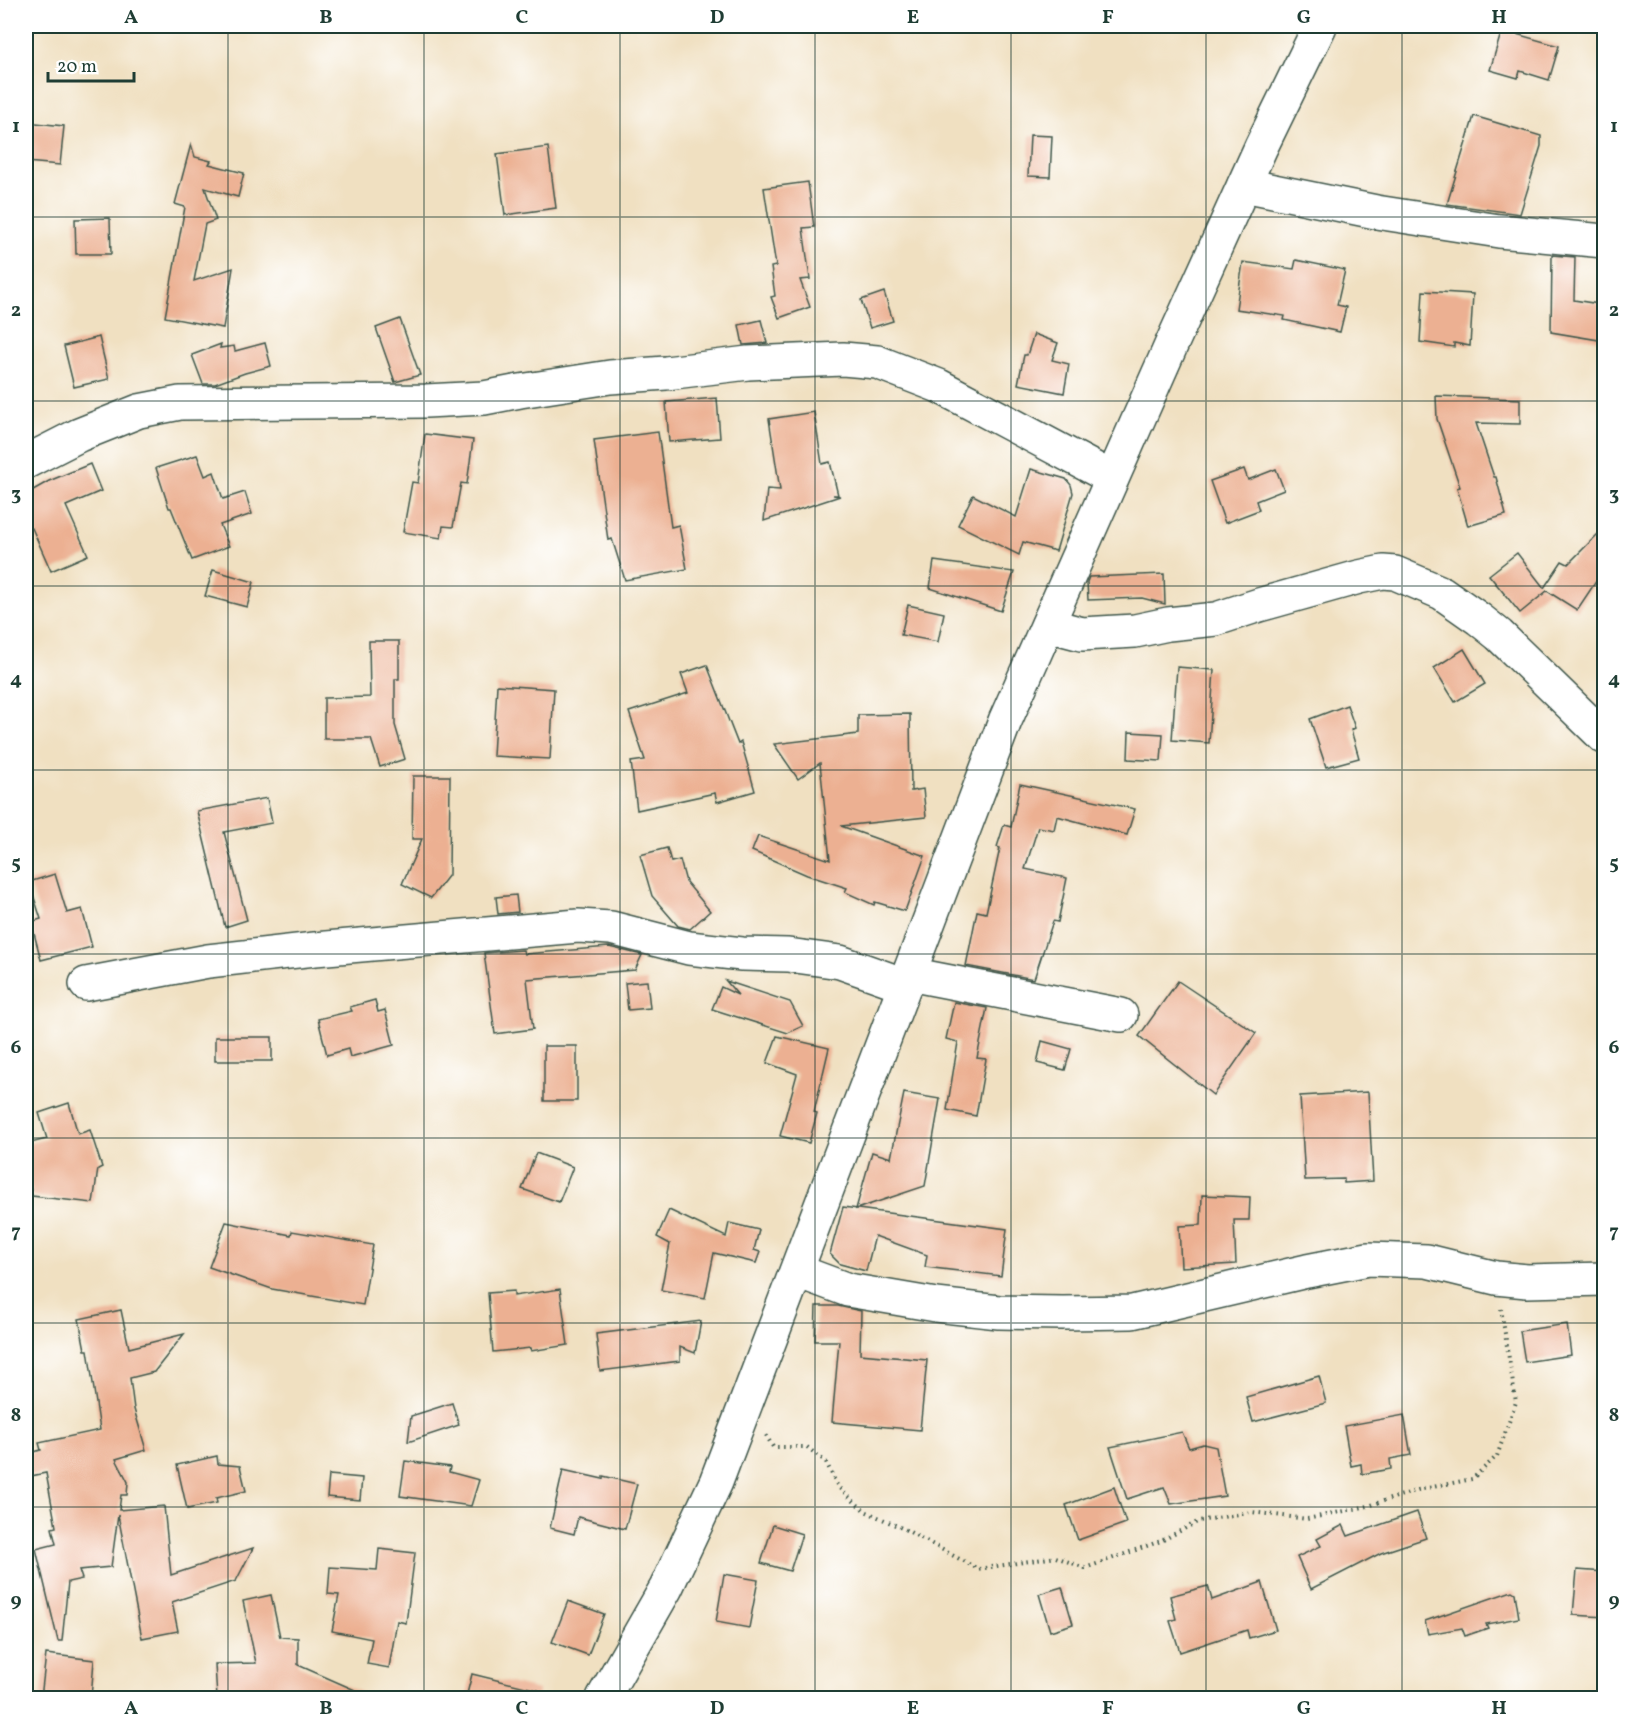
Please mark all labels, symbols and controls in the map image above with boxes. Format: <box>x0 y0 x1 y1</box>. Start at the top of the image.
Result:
text: A <box>124 4 138 32</box>
text: B <box>319 4 333 32</box>
text: C <box>516 4 529 32</box>
text: D <box>710 4 724 32</box>
text: E <box>907 4 919 32</box>
text: F <box>1102 4 1114 32</box>
text: G <box>1297 4 1311 32</box>
text: H <box>1491 4 1507 32</box>
scale bar <box>48 45 134 83</box>
text: 20 m <box>57 55 97 80</box>
text: 1 <box>12 113 20 141</box>
text: 1 <box>1610 113 1618 141</box>
text: 2 <box>11 297 21 325</box>
text: 2 <box>1609 297 1619 325</box>
text: 3 <box>11 481 21 509</box>
text: 3 <box>1609 481 1619 509</box>
text: 4 <box>10 666 22 694</box>
text: 4 <box>1608 666 1620 694</box>
text: 5 <box>11 850 21 878</box>
text: 5 <box>1609 850 1619 878</box>
text: 6 <box>11 1034 22 1062</box>
text: 6 <box>1609 1034 1620 1062</box>
text: 7 <box>11 1218 21 1246</box>
text: 7 <box>1609 1218 1619 1246</box>
text: 8 <box>11 1402 21 1430</box>
text: 8 <box>1609 1402 1619 1430</box>
text: 9 <box>10 1587 22 1615</box>
text: 9 <box>1608 1587 1620 1615</box>
text: A <box>124 1695 138 1723</box>
text: B <box>319 1695 333 1723</box>
text: C <box>516 1695 529 1723</box>
text: D <box>710 1695 724 1723</box>
text: E <box>907 1695 919 1723</box>
text: F <box>1102 1695 1114 1723</box>
text: G <box>1297 1695 1311 1723</box>
text: H <box>1491 1695 1507 1723</box>

